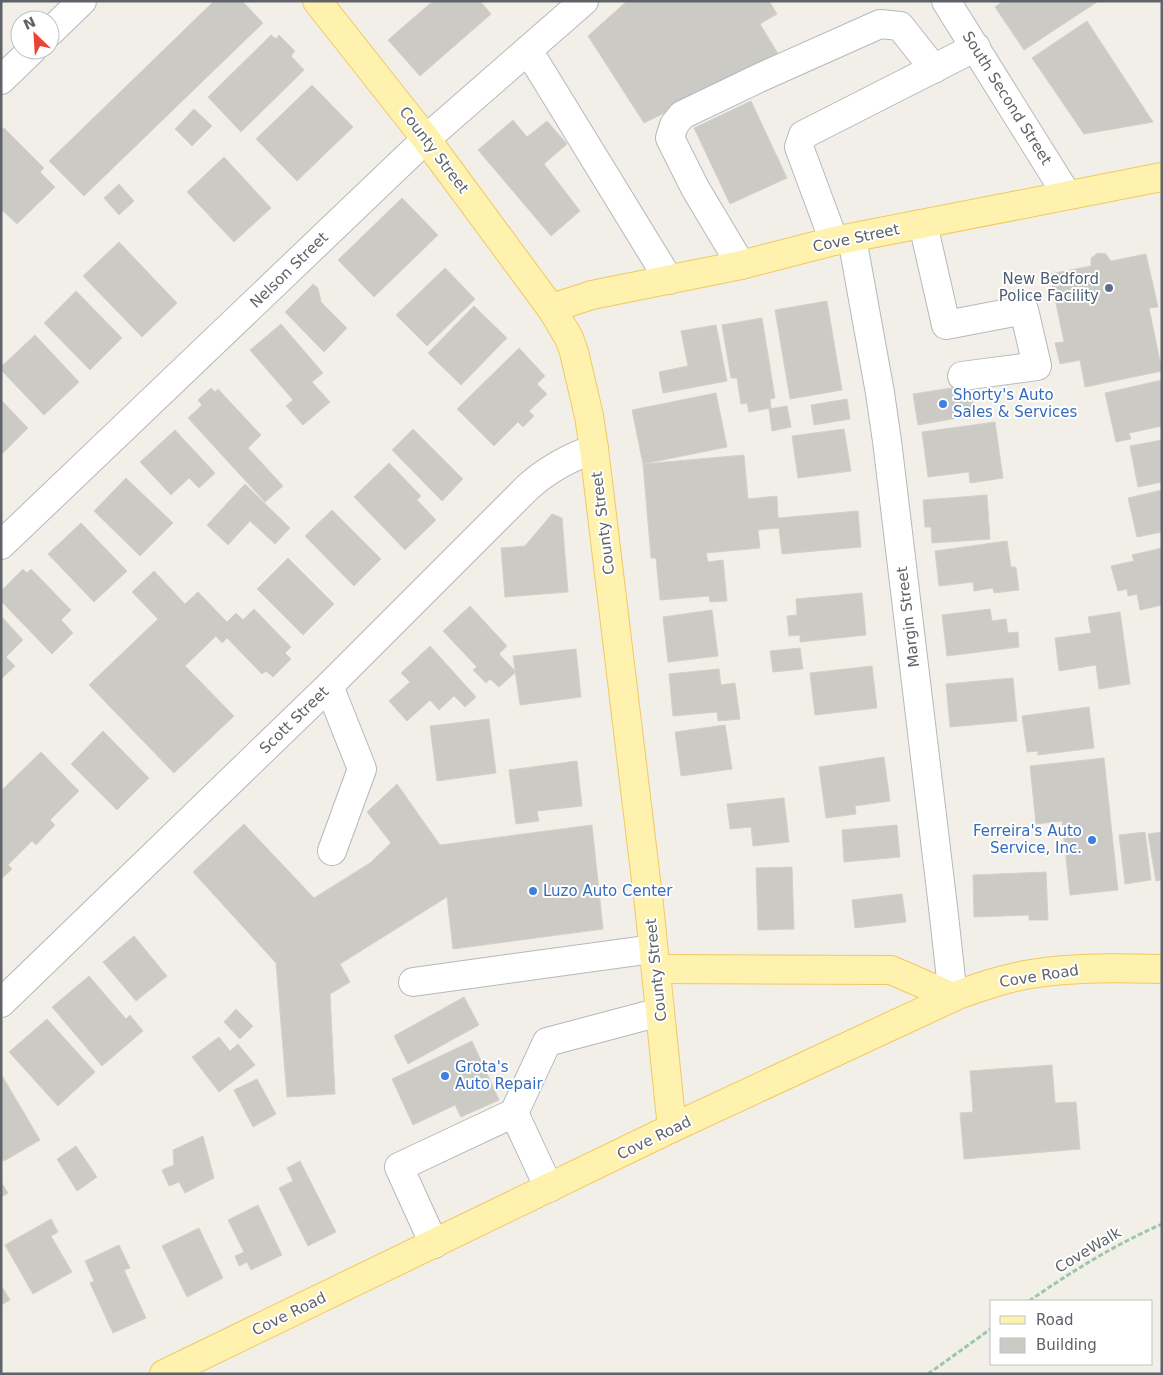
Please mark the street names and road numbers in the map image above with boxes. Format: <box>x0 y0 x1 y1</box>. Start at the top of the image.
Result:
street label: South Second Street <box>959 28 1055 168</box>
street label: County Street <box>396 103 472 197</box>
street label: Cove Street <box>811 220 901 256</box>
street label: Nelson Street <box>246 228 332 312</box>
street label: County Street <box>588 470 618 576</box>
street label: Margin Street <box>893 565 923 669</box>
street label: Scott Street <box>256 683 332 757</box>
street label: County Street <box>642 917 670 1023</box>
street label: Cove Road <box>998 961 1080 991</box>
street label: Cove Road <box>614 1112 694 1164</box>
street label: CoveWalk <box>1052 1223 1124 1277</box>
street label: Cove Road <box>249 1288 329 1340</box>

